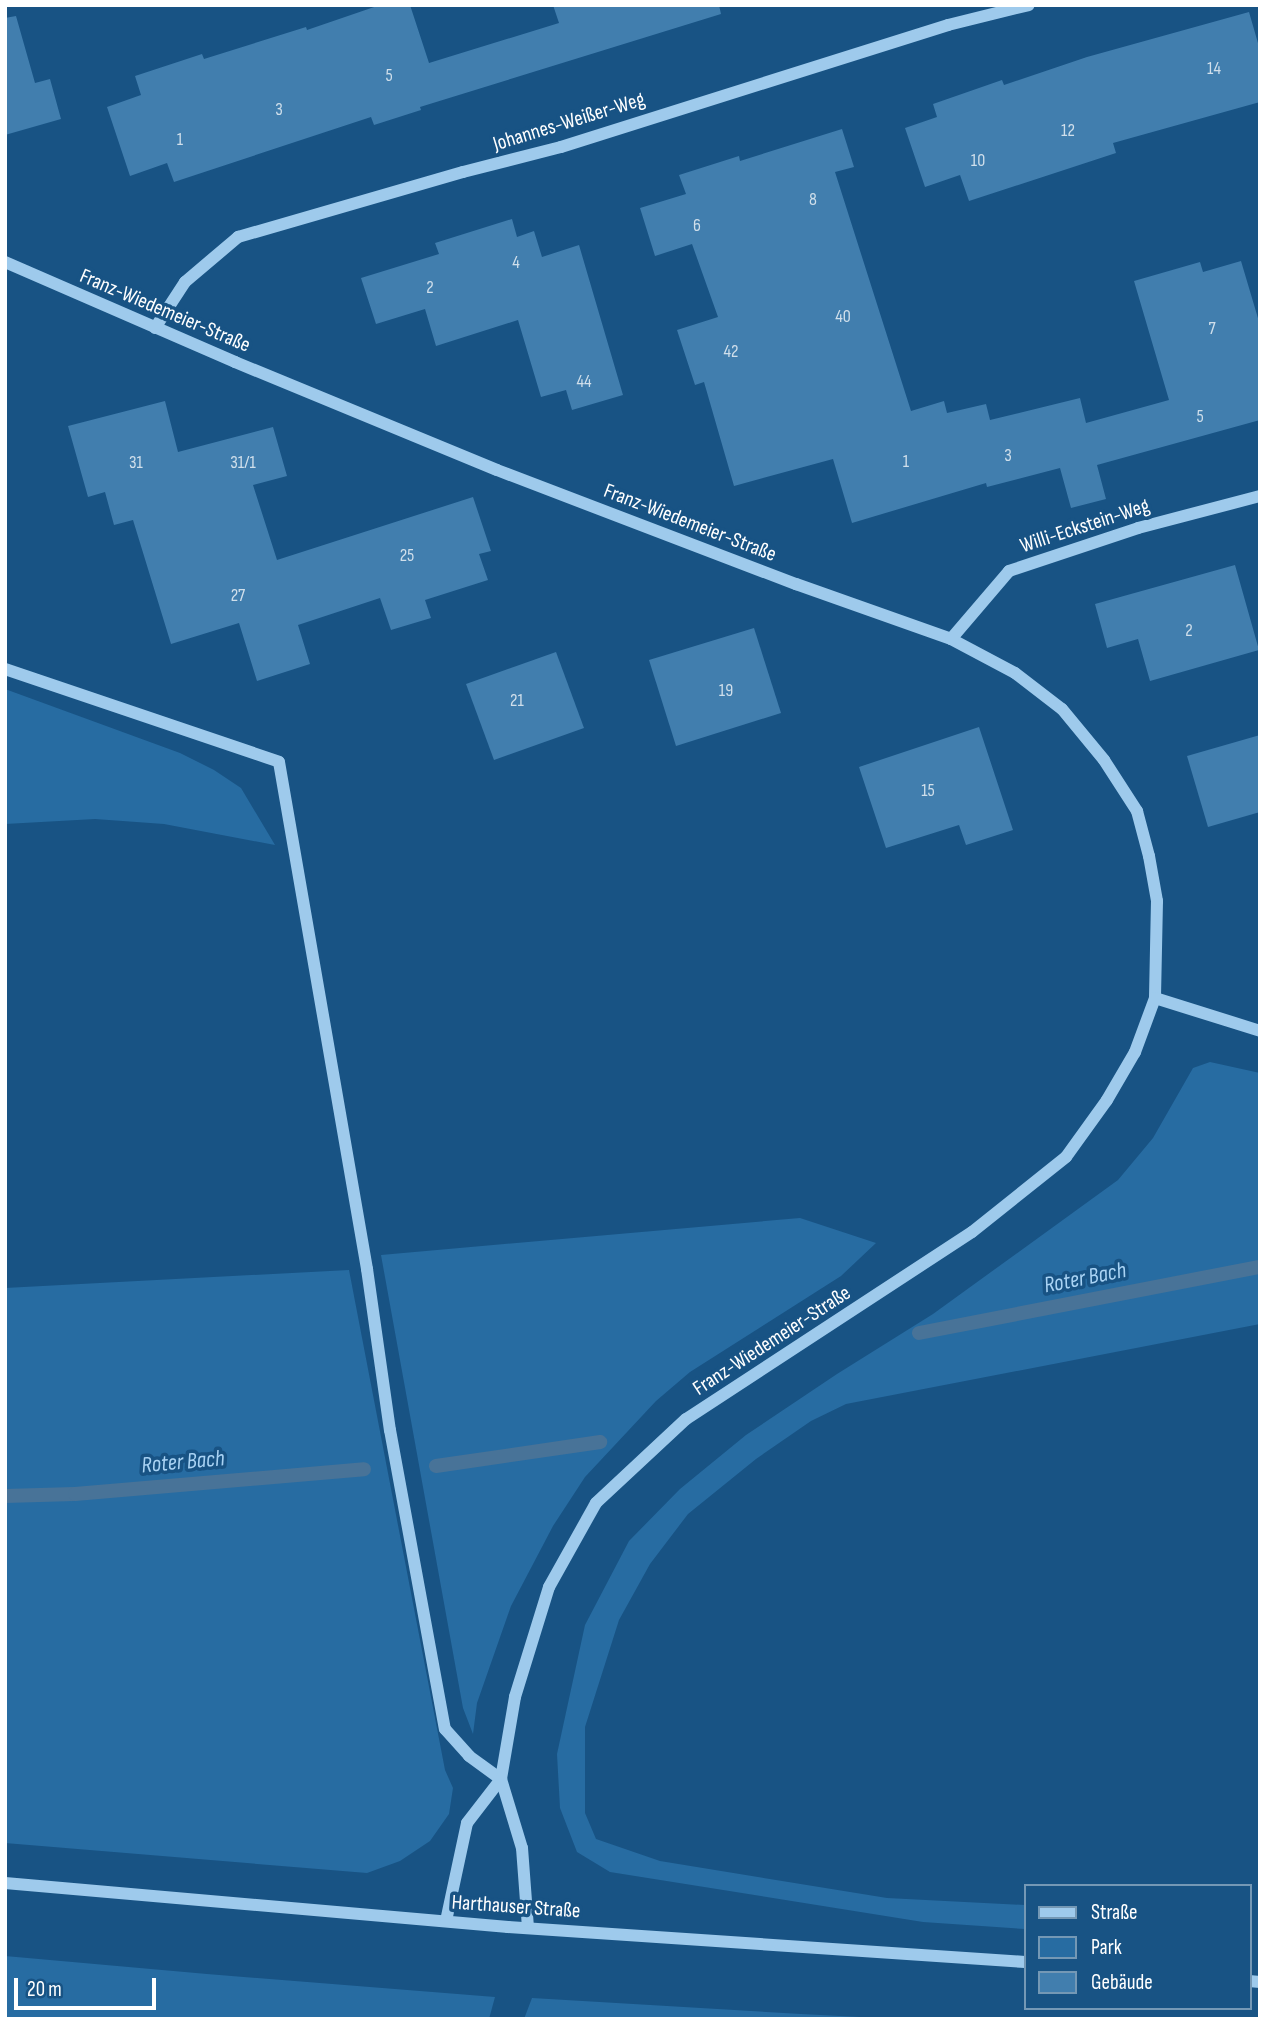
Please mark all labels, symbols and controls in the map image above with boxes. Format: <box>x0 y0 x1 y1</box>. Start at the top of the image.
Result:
house number: 14 <box>1207 58 1221 80</box>
house number: 5 <box>385 65 393 87</box>
street label: Johannes-Weißer-Weg <box>490 87 648 157</box>
house number: 3 <box>275 99 283 121</box>
house number: 12 <box>1061 120 1075 142</box>
house number: 1 <box>177 129 183 151</box>
house number: 10 <box>971 150 985 172</box>
house number: 8 <box>809 189 817 211</box>
house number: 6 <box>693 215 701 237</box>
house number: 4 <box>512 252 520 274</box>
street label: Franz-Wiedemeier-Straße <box>76 264 254 358</box>
house number: 2 <box>426 277 434 299</box>
house number: 40 <box>835 306 851 328</box>
house number: 7 <box>1208 318 1216 340</box>
house number: 42 <box>723 341 739 363</box>
house number: 44 <box>576 371 592 393</box>
house number: 5 <box>1196 406 1204 428</box>
house number: 3 <box>1004 445 1012 467</box>
house number: 1 <box>903 451 909 473</box>
house number: 31 <box>129 452 143 474</box>
house number: 31/1 <box>230 452 256 474</box>
street label: Franz-Wiedemeier-Straße <box>600 478 780 568</box>
street label: Willi-Eckstein-Weg <box>1017 493 1153 559</box>
house number: 25 <box>400 545 414 567</box>
house number: 27 <box>231 585 245 607</box>
house number: 2 <box>1185 620 1193 642</box>
house number: 19 <box>719 680 733 702</box>
house number: 21 <box>510 690 524 712</box>
house number: 15 <box>921 780 935 802</box>
water label: Roter Bach <box>1042 1257 1128 1299</box>
street label: Franz-Wiedemeier-Straße <box>688 1281 856 1401</box>
water label: Roter Bach <box>140 1445 226 1479</box>
legend <box>1024 1884 1251 2010</box>
street label: Harthauser Straße <box>451 1890 581 1924</box>
text: Straße <box>1091 1900 1137 1925</box>
text: Park <box>1091 1935 1122 1960</box>
scale bar <box>18 1965 159 2009</box>
text: Gebäude <box>1091 1970 1153 1995</box>
text: 20 m <box>27 1977 62 2002</box>

